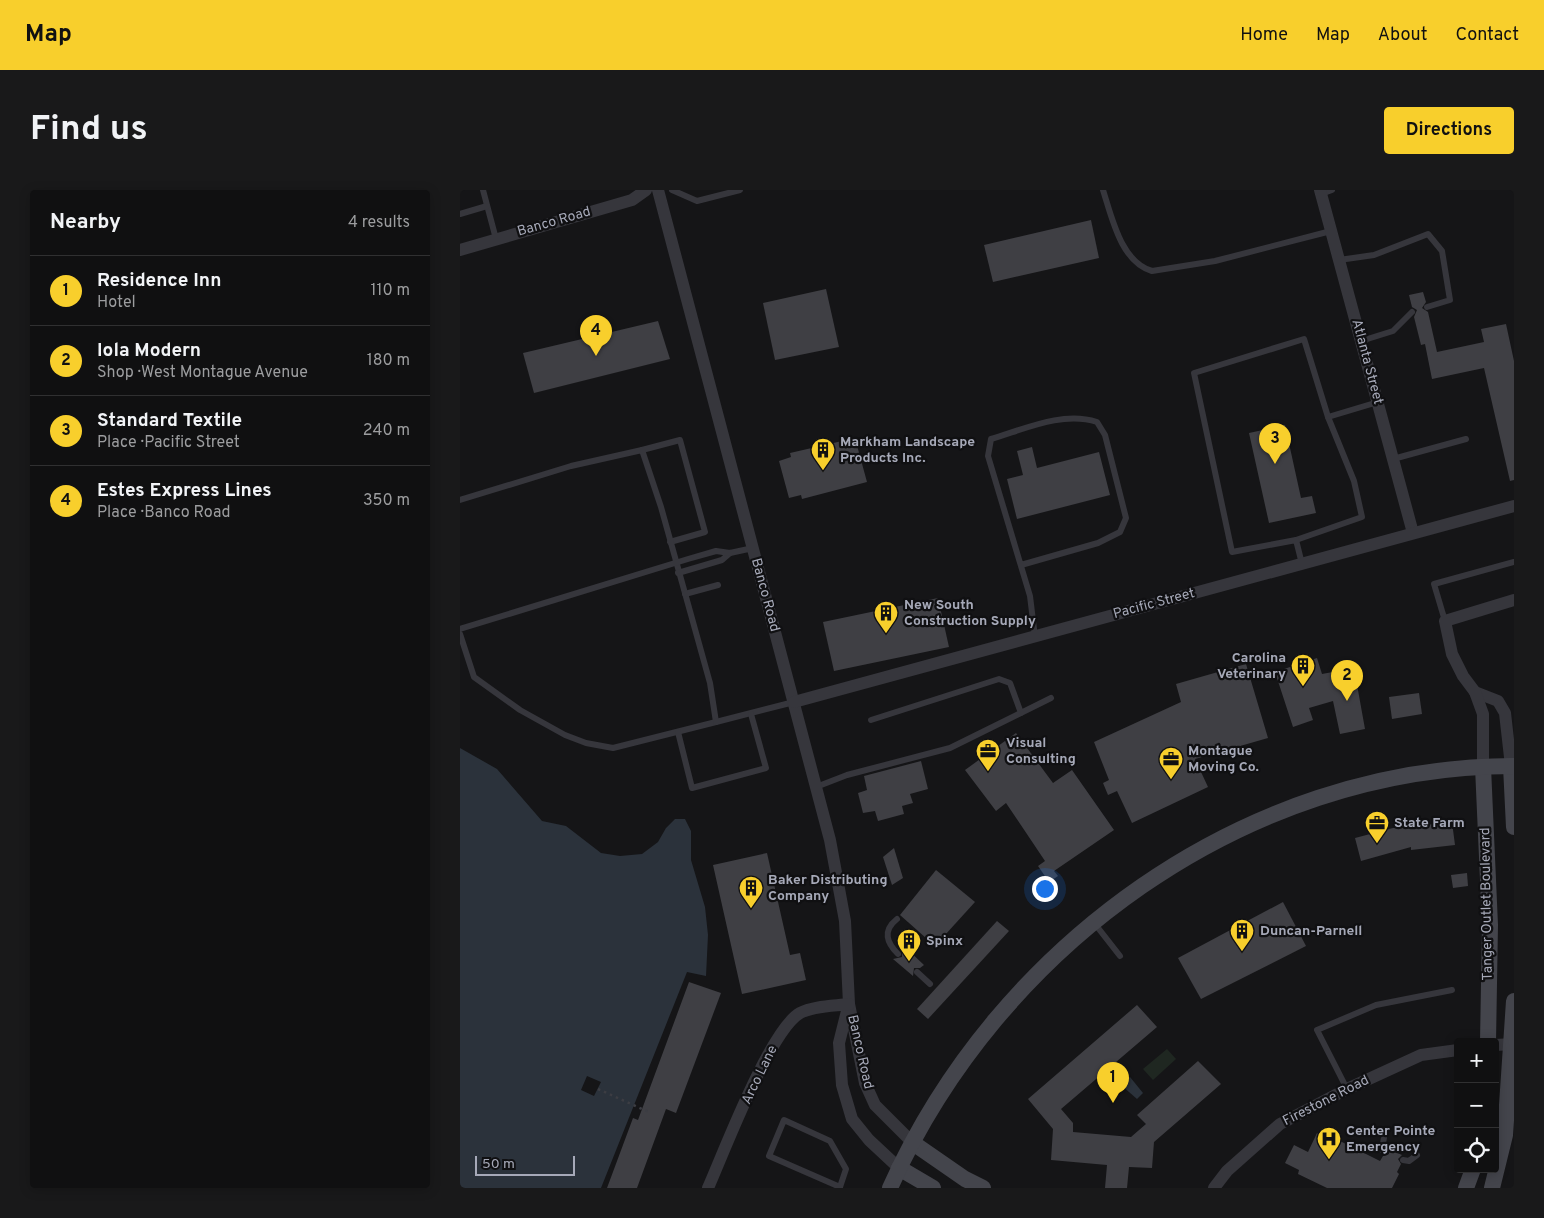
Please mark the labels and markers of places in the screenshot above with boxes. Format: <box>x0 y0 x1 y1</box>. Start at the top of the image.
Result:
pin: 4 <box>580 315 612 356</box>
pin: 3 <box>1259 423 1291 464</box>
place label: Markham Landscape Products Inc. <box>840 434 975 467</box>
building icon: Markham Landscape Products Inc. <box>810 437 836 471</box>
place label: New South Construction Supply <box>904 597 1036 630</box>
building icon: New South Construction Supply <box>873 600 899 634</box>
place label: Carolina Veterinary <box>1217 650 1286 683</box>
building icon: Carolina Veterinary <box>1290 653 1316 687</box>
pin: 2 <box>1331 660 1363 701</box>
place label: Visual Consulting <box>1006 735 1076 768</box>
office icon: Visual Consulting <box>975 738 1001 772</box>
place label: Montague Moving Co. <box>1188 743 1259 776</box>
office icon: Montague Moving Co. <box>1158 746 1184 780</box>
office icon: State Farm <box>1364 810 1390 844</box>
place label: State Farm <box>1394 815 1465 832</box>
place label: Baker Distributing Company <box>768 872 887 905</box>
building icon: Baker Distributing Company <box>738 875 764 909</box>
building icon: Duncan-Parnell <box>1229 918 1255 952</box>
place label: Duncan-Parnell <box>1260 923 1362 940</box>
building icon: Spinx <box>896 928 922 962</box>
place label: Spinx <box>926 933 963 950</box>
pin: 1 <box>1097 1062 1129 1103</box>
place label: Center Pointe Emergency <box>1346 1123 1436 1156</box>
hospital icon: Center Pointe Emergency <box>1316 1126 1342 1160</box>

